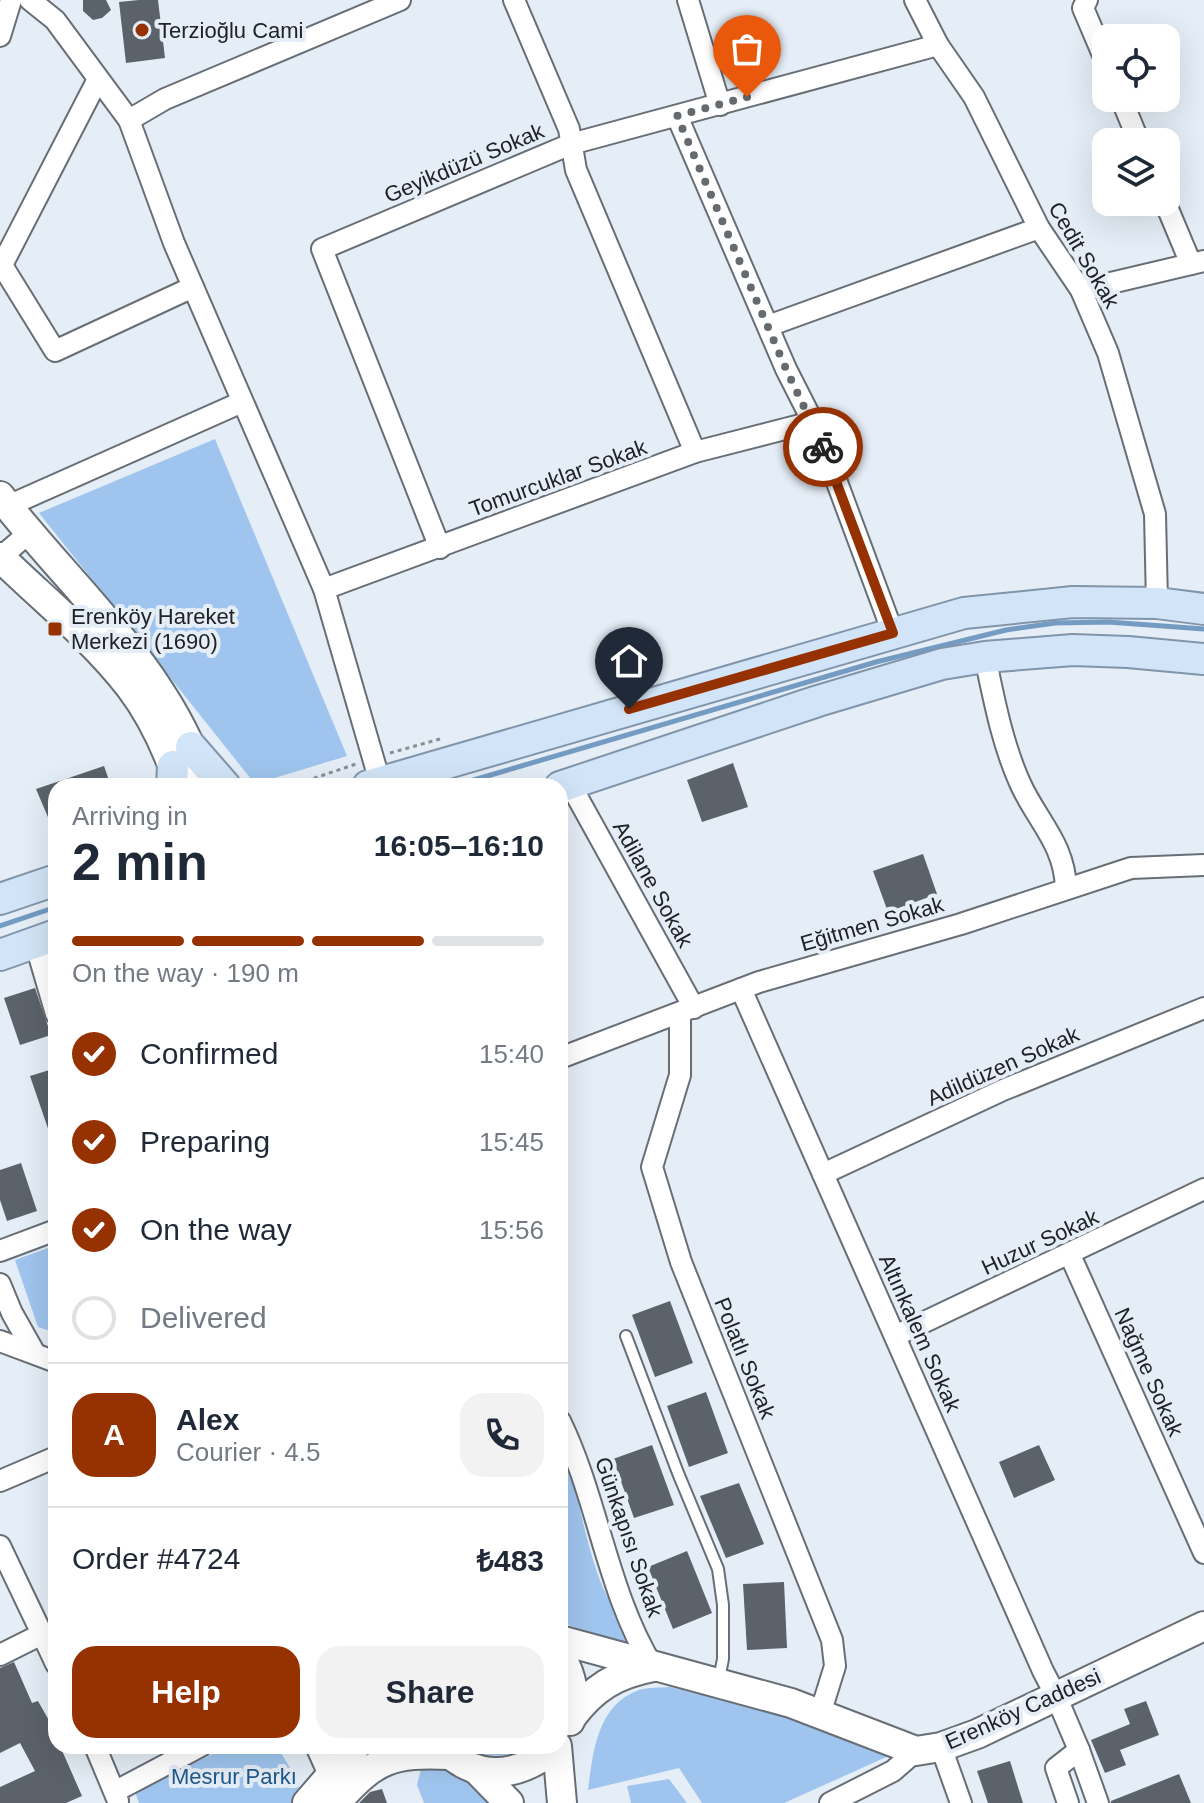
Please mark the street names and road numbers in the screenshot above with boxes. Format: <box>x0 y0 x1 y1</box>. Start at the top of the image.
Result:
street label: Geyikdüzü Sokak <box>380 118 549 208</box>
street label: Cedit Sokak <box>1044 197 1125 313</box>
street label: Tomurcuklar Sokak <box>466 434 651 522</box>
street label: Adilane Sokak <box>608 816 699 952</box>
street label: Eğitmen Sokak <box>797 891 948 956</box>
street label: Adildüzen Sokak <box>923 1021 1084 1111</box>
street label: Huzur Sokak <box>978 1204 1103 1280</box>
street label: Altınkalem Sokak <box>874 1250 966 1417</box>
street label: Polatlı Sokak <box>709 1294 781 1423</box>
street label: Nağme Sokak <box>1109 1304 1189 1441</box>
street label: Günkapısı Sokak <box>590 1454 668 1621</box>
street label: Erenköy Caddesi <box>941 1664 1105 1754</box>

